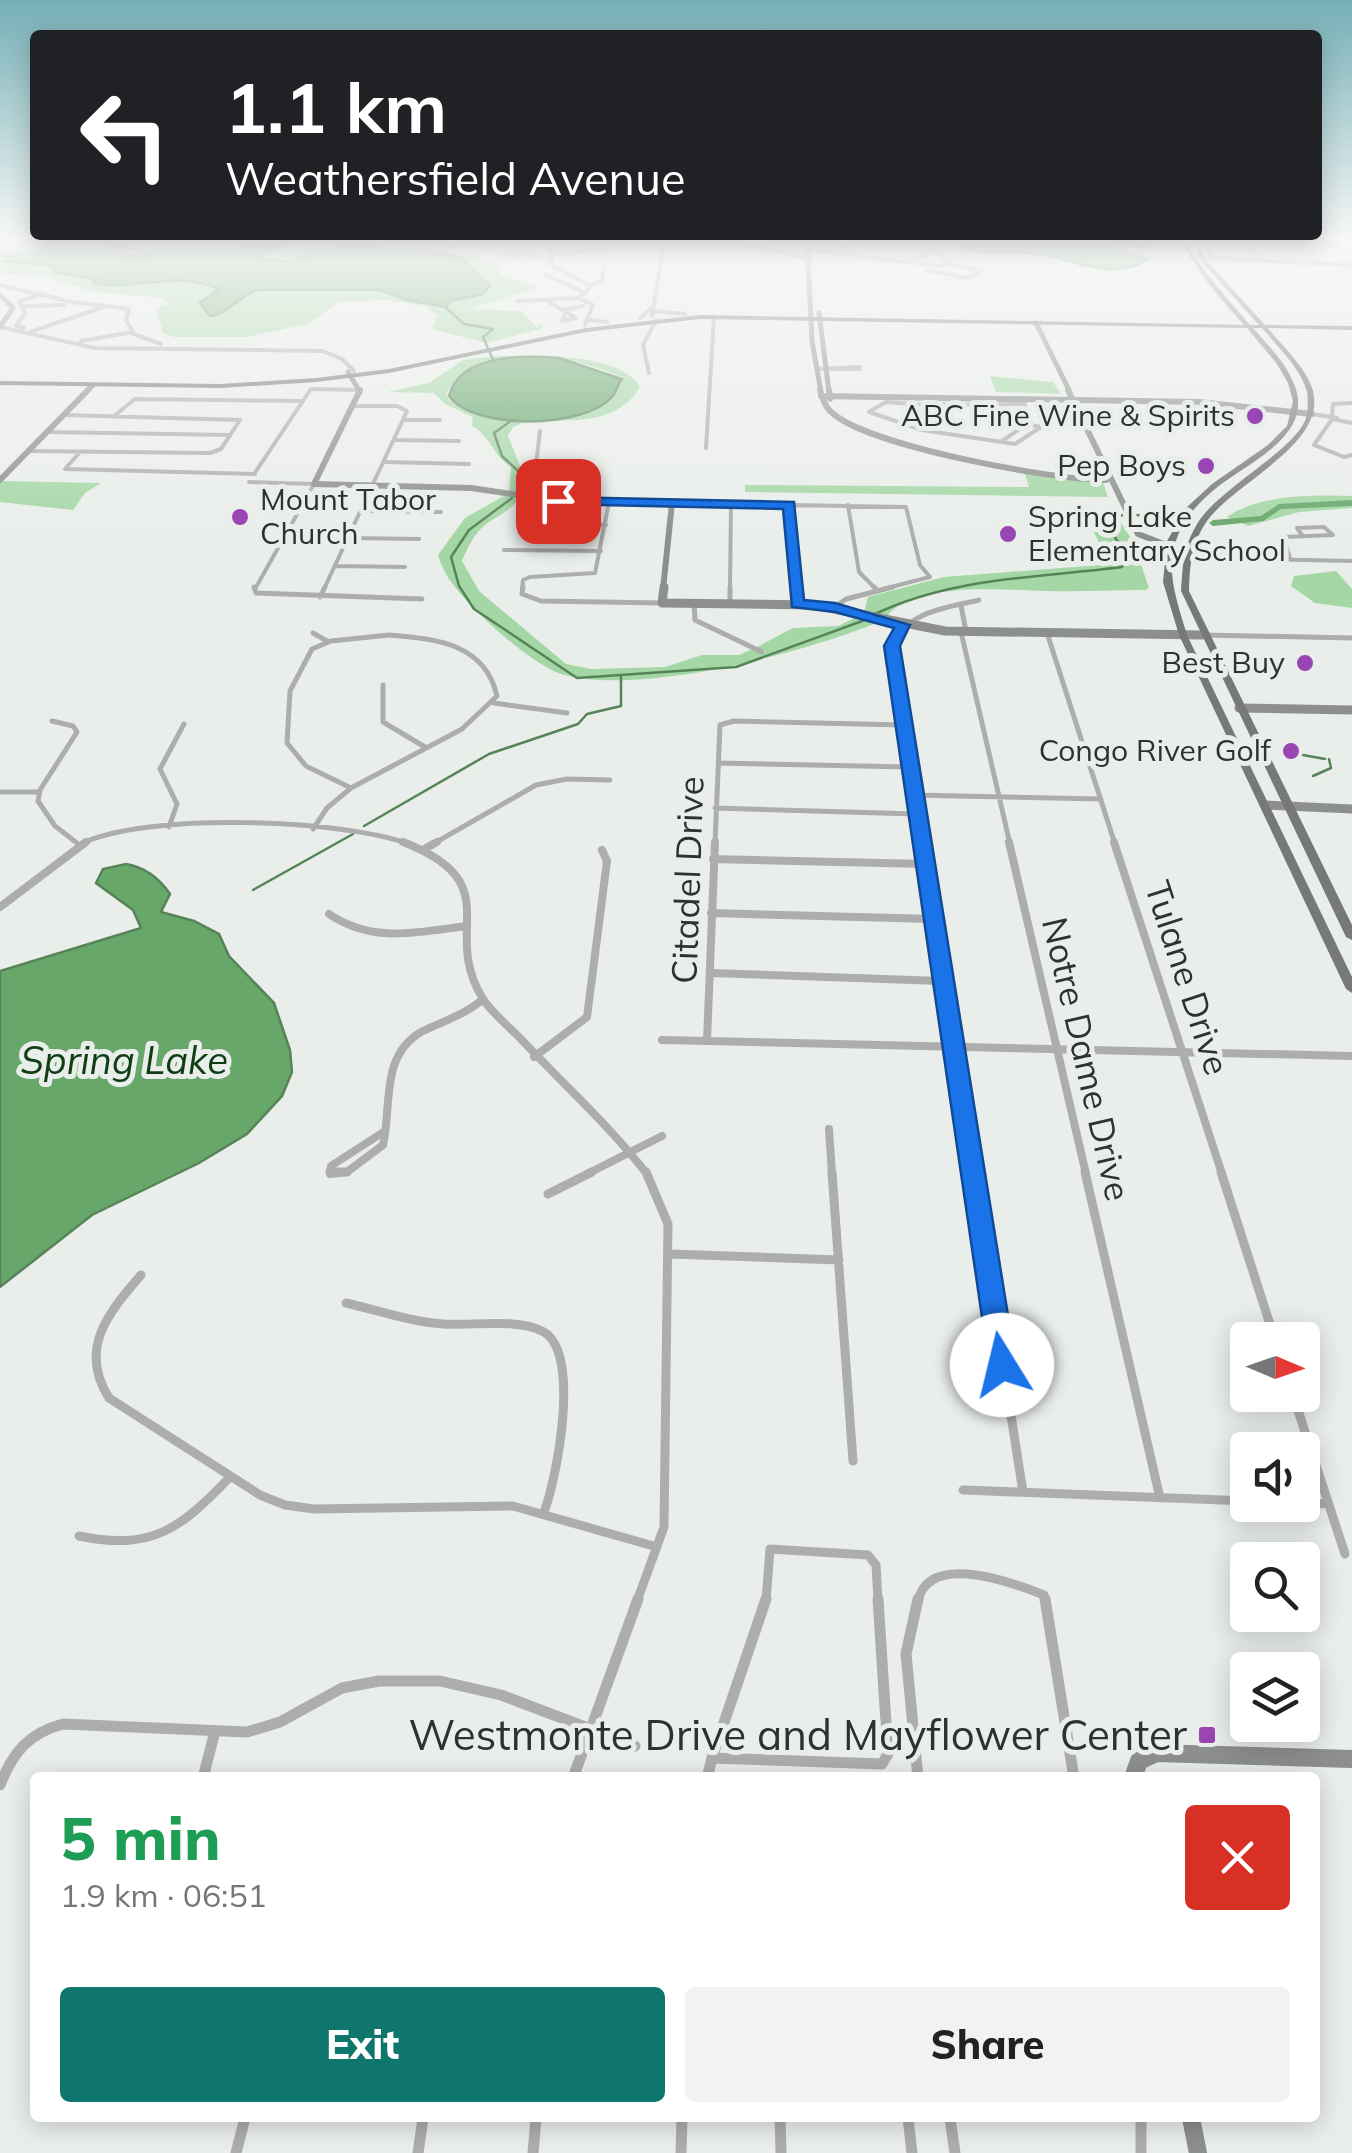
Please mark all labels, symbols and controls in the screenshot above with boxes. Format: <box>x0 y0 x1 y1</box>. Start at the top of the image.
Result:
text: 1.1 km <box>225 63 447 151</box>
icon: left <box>60 70 190 200</box>
text: Weathersfield Avenue <box>225 150 685 206</box>
place label: ABC Fine Wine & Spirits <box>901 396 1235 434</box>
marker: ABC Fine Wine & Spirits <box>1244 405 1266 427</box>
place label: Pep Boys <box>1057 446 1186 484</box>
marker: Pep Boys <box>1195 455 1217 477</box>
pin <box>516 459 601 544</box>
icon: arrive <box>531 474 586 529</box>
place label: Mount Tabor Church <box>260 480 436 552</box>
place label: Spring Lake Elementary School <box>1028 497 1286 569</box>
marker: Mount Tabor Church <box>229 506 251 528</box>
marker: Spring Lake Elementary School <box>997 523 1019 545</box>
place label: Best Buy <box>1162 643 1285 681</box>
marker: Best Buy <box>1294 652 1316 674</box>
place label: Congo River Golf <box>1039 731 1272 769</box>
marker: Congo River Golf <box>1280 740 1302 762</box>
street label: Citadel Drive <box>661 775 713 984</box>
street label: Tulane Drive <box>1136 875 1240 1080</box>
street label: Notre Dame Drive <box>1033 913 1141 1205</box>
water label: Spring Lake <box>20 1036 228 1084</box>
position arrow <box>950 1313 1054 1417</box>
north arrow <box>1230 1322 1320 1412</box>
map controls <box>1230 1322 1320 1742</box>
button: sound <box>1230 1432 1320 1522</box>
button: search <box>1230 1542 1320 1632</box>
button: layers <box>1230 1652 1320 1742</box>
place label: Westmonte Drive and Mayflower Center <box>408 1708 1188 1761</box>
marker: Westmonte Drive and Mayflower Center <box>1196 1724 1218 1746</box>
text: 5 min <box>60 1800 221 1875</box>
button: close <box>1185 1805 1290 1910</box>
text: 1.9 km · 06:51 <box>60 1875 267 1915</box>
button: Exit <box>60 1987 665 2102</box>
button: Share <box>685 1987 1290 2102</box>

